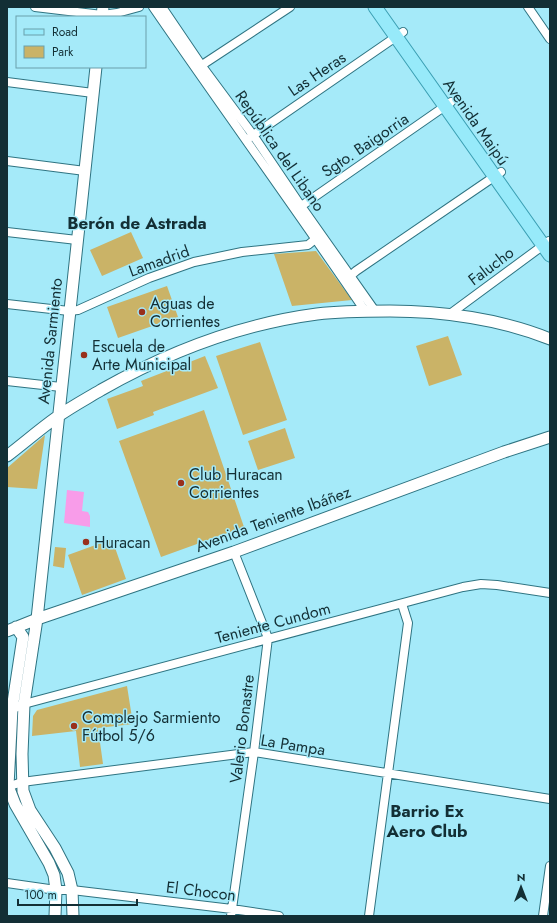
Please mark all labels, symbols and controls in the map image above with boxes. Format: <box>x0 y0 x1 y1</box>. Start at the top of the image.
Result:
legend <box>16 16 146 68</box>
text: Road <box>52 23 78 41</box>
text: Park <box>52 43 74 61</box>
street label: Las Heras <box>283 46 351 102</box>
street label: Avenida Maipú <box>438 74 514 170</box>
street label: República del Libano <box>230 86 331 216</box>
street label: Sgto. Baigorria <box>317 107 413 183</box>
district label: Berón de Astrada <box>67 211 207 235</box>
street label: Lamadrid <box>125 239 193 283</box>
street label: Falucho <box>463 241 519 291</box>
street label: Avenida Sarmiento <box>32 276 68 405</box>
place label: Aguas de Corrientes <box>150 292 220 333</box>
marker: Aguas de Corrientes <box>137 307 147 317</box>
place label: Escuela de Arte Municipal <box>92 335 191 376</box>
marker: Escuela de Arte Municipal <box>79 350 89 360</box>
place label: Club Huracan Corrientes <box>189 463 283 504</box>
marker: Club Huracan Corrientes <box>176 478 186 488</box>
street label: Avenida Teniente Ibáñez <box>192 480 354 558</box>
place label: Huracan <box>94 531 151 554</box>
marker: Huracan <box>81 537 91 547</box>
street label: Teniente Cundom <box>213 597 333 649</box>
street label: Valerio Bonastre <box>224 673 260 785</box>
place label: Complejo Sarmiento Fútbol 5/6 <box>82 706 221 747</box>
marker: Complejo Sarmiento Fútbol 5/6 <box>69 721 79 731</box>
street label: La Pampa <box>259 729 327 761</box>
district label: Barrio Ex Aero Club <box>386 799 467 843</box>
north arrow <box>501 867 541 907</box>
text: N <box>517 869 525 885</box>
street label: El Chocon <box>165 875 237 907</box>
scale bar <box>18 881 137 907</box>
text: 100 m <box>24 886 57 904</box>

